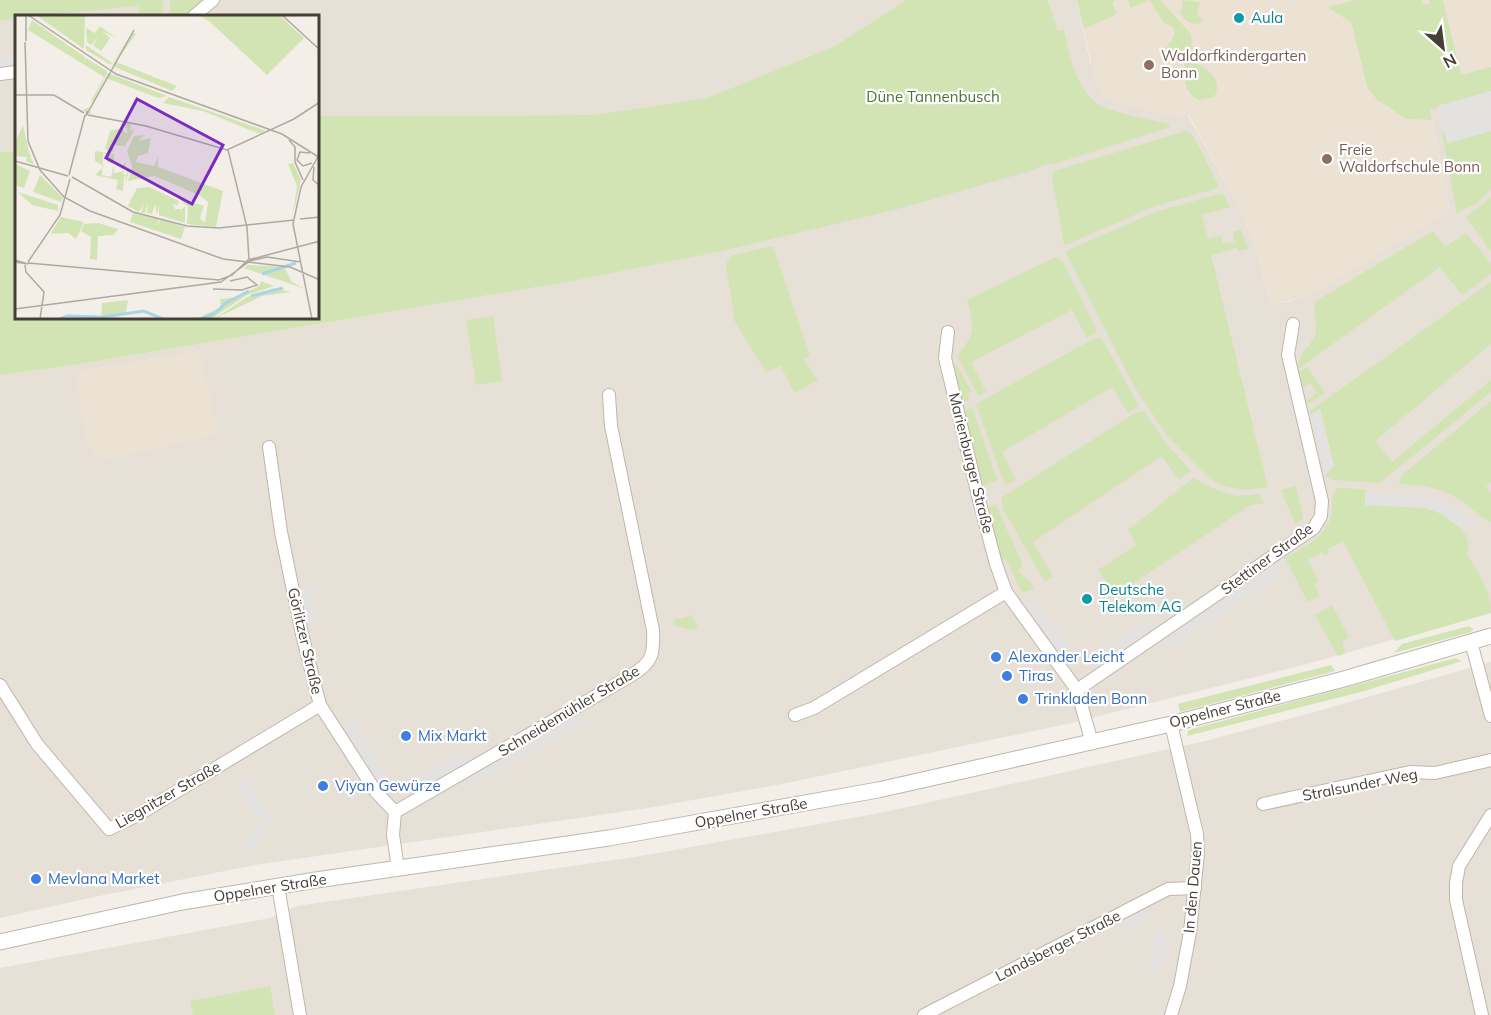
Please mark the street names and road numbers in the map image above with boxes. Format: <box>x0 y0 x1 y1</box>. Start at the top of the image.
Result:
street label: Marienburger Straße <box>945 391 998 535</box>
street label: Stettiner Straße <box>1217 519 1317 598</box>
street label: Görlitzer Straße <box>284 586 327 696</box>
street label: Schneidemühler Straße <box>495 661 643 760</box>
street label: Oppelner Straße <box>1167 685 1283 732</box>
street label: Liegnitzer Straße <box>112 757 224 832</box>
street label: Stralsunder Weg <box>1301 764 1419 805</box>
street label: Oppelner Straße <box>693 793 809 832</box>
street label: In den Dauen <box>1179 840 1206 934</box>
street label: Oppelner Straße <box>212 869 328 906</box>
street label: Landsberger Straße <box>992 906 1124 985</box>

